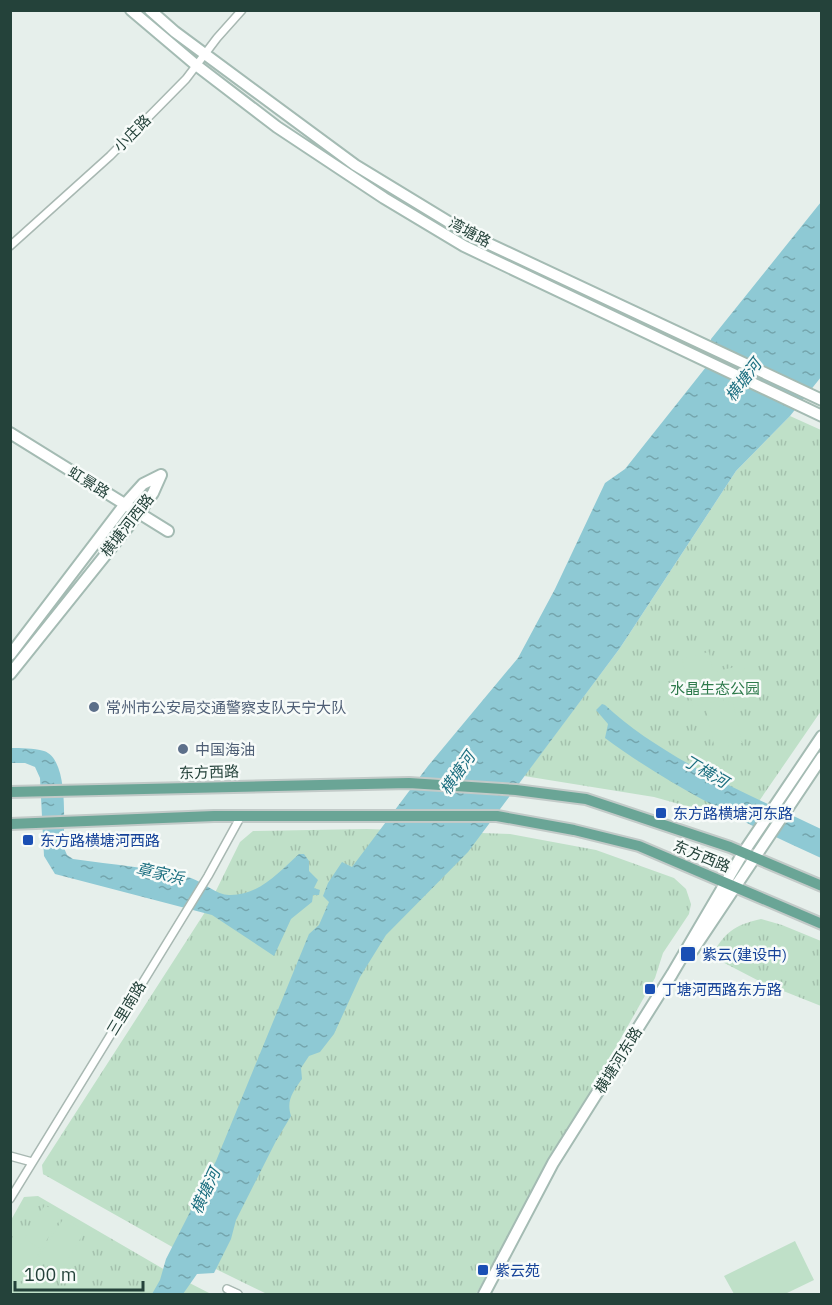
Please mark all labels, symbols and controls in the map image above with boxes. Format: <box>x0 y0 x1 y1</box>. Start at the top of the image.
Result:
street label: 小庄路 <box>109 110 155 156</box>
street label: 湾塘路 <box>446 213 494 251</box>
water label: 横塘河 <box>721 352 767 405</box>
street label: 虹景路 <box>65 462 113 502</box>
street label: 横塘河西路 <box>96 490 158 560</box>
park label: 水晶生态公园 <box>670 679 760 698</box>
place label: 常州市公安局交通警察支队天宁大队 <box>106 698 346 717</box>
marker: 常州市公安局交通警察支队天宁大队 <box>87 700 101 714</box>
place label: 中国海油 <box>195 740 255 759</box>
marker: 中国海油 <box>176 742 190 756</box>
water label: 横塘河 <box>435 745 481 798</box>
water label: 丁横河 <box>680 750 734 793</box>
street label: 东方西路 <box>179 761 239 783</box>
place label: 东方路横塘河东路 <box>673 804 793 823</box>
marker: 东方路横塘河东路 <box>654 806 668 820</box>
place label: 东方路横塘河西路 <box>40 831 160 850</box>
marker: 东方路横塘河西路 <box>21 833 35 847</box>
street label: 东方西路 <box>671 836 733 876</box>
water label: 章家浜 <box>134 858 188 889</box>
marker: 紫云(建设中) <box>679 945 697 963</box>
place label: 紫云(建设中) <box>702 945 787 964</box>
street label: 三里南路 <box>102 977 150 1039</box>
place label: 丁塘河西路东方路 <box>662 980 782 999</box>
marker: 丁塘河西路东方路 <box>643 982 657 996</box>
street label: 横塘河东路 <box>590 1023 646 1097</box>
water label: 横塘河 <box>186 1162 225 1217</box>
scale bar <box>15 1254 142 1292</box>
place label: 紫云苑 <box>495 1261 540 1280</box>
text: 100 m <box>24 1263 76 1286</box>
marker: 紫云苑 <box>476 1263 490 1277</box>

